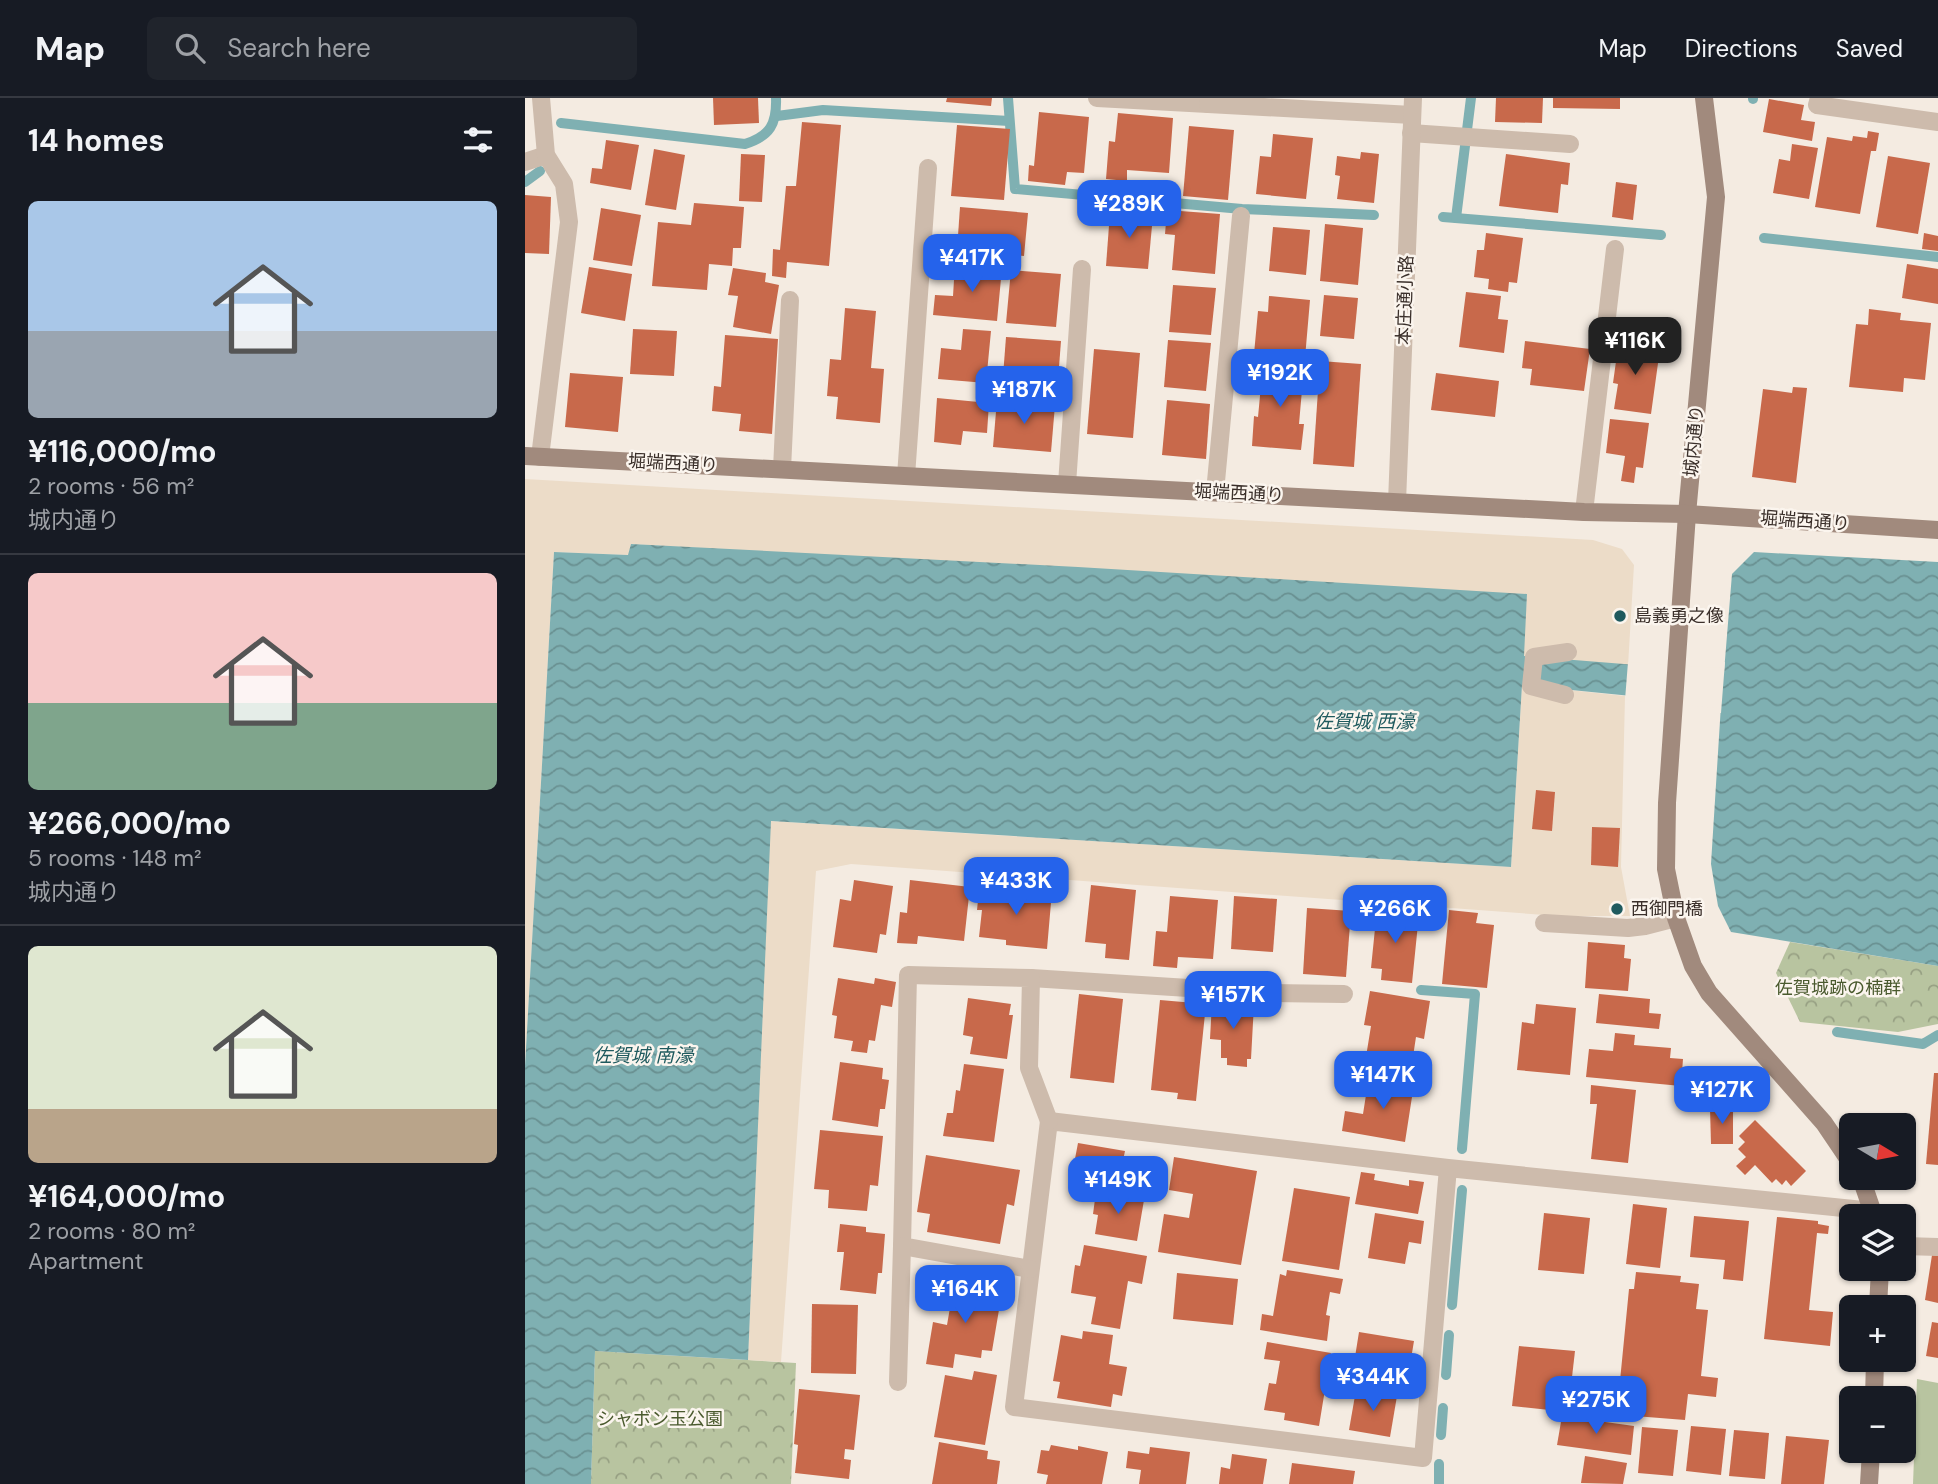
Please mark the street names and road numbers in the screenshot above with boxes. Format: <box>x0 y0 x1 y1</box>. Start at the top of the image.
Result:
street label: 本庄通小路 <box>1391 255 1419 345</box>
street label: 城内通り <box>1679 404 1709 478</box>
street label: 堀端西通り <box>627 449 719 477</box>
street label: 堀端西通り <box>1193 479 1285 507</box>
street label: 堀端西通り <box>1759 506 1851 536</box>

